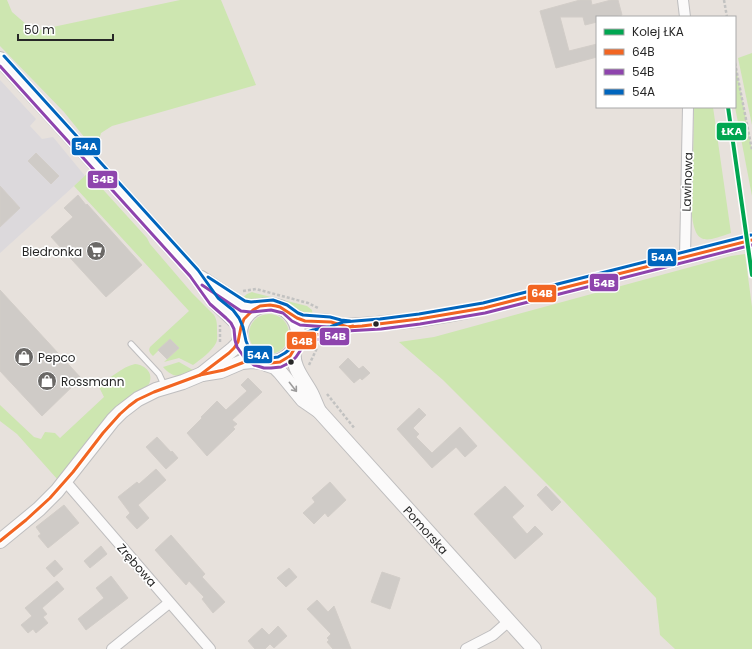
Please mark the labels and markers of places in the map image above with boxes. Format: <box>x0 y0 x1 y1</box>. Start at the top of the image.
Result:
supermarket icon: Biedronka <box>85 240 107 262</box>
place label: Biedronka <box>22 243 82 260</box>
unlabelled marker <box>371 319 381 329</box>
shop icon: Pepco <box>13 346 35 368</box>
place label: Pepco <box>38 349 76 366</box>
unlabelled marker <box>286 357 296 367</box>
shop icon: Rossmann <box>36 370 58 392</box>
place label: Rossmann <box>61 373 124 390</box>

